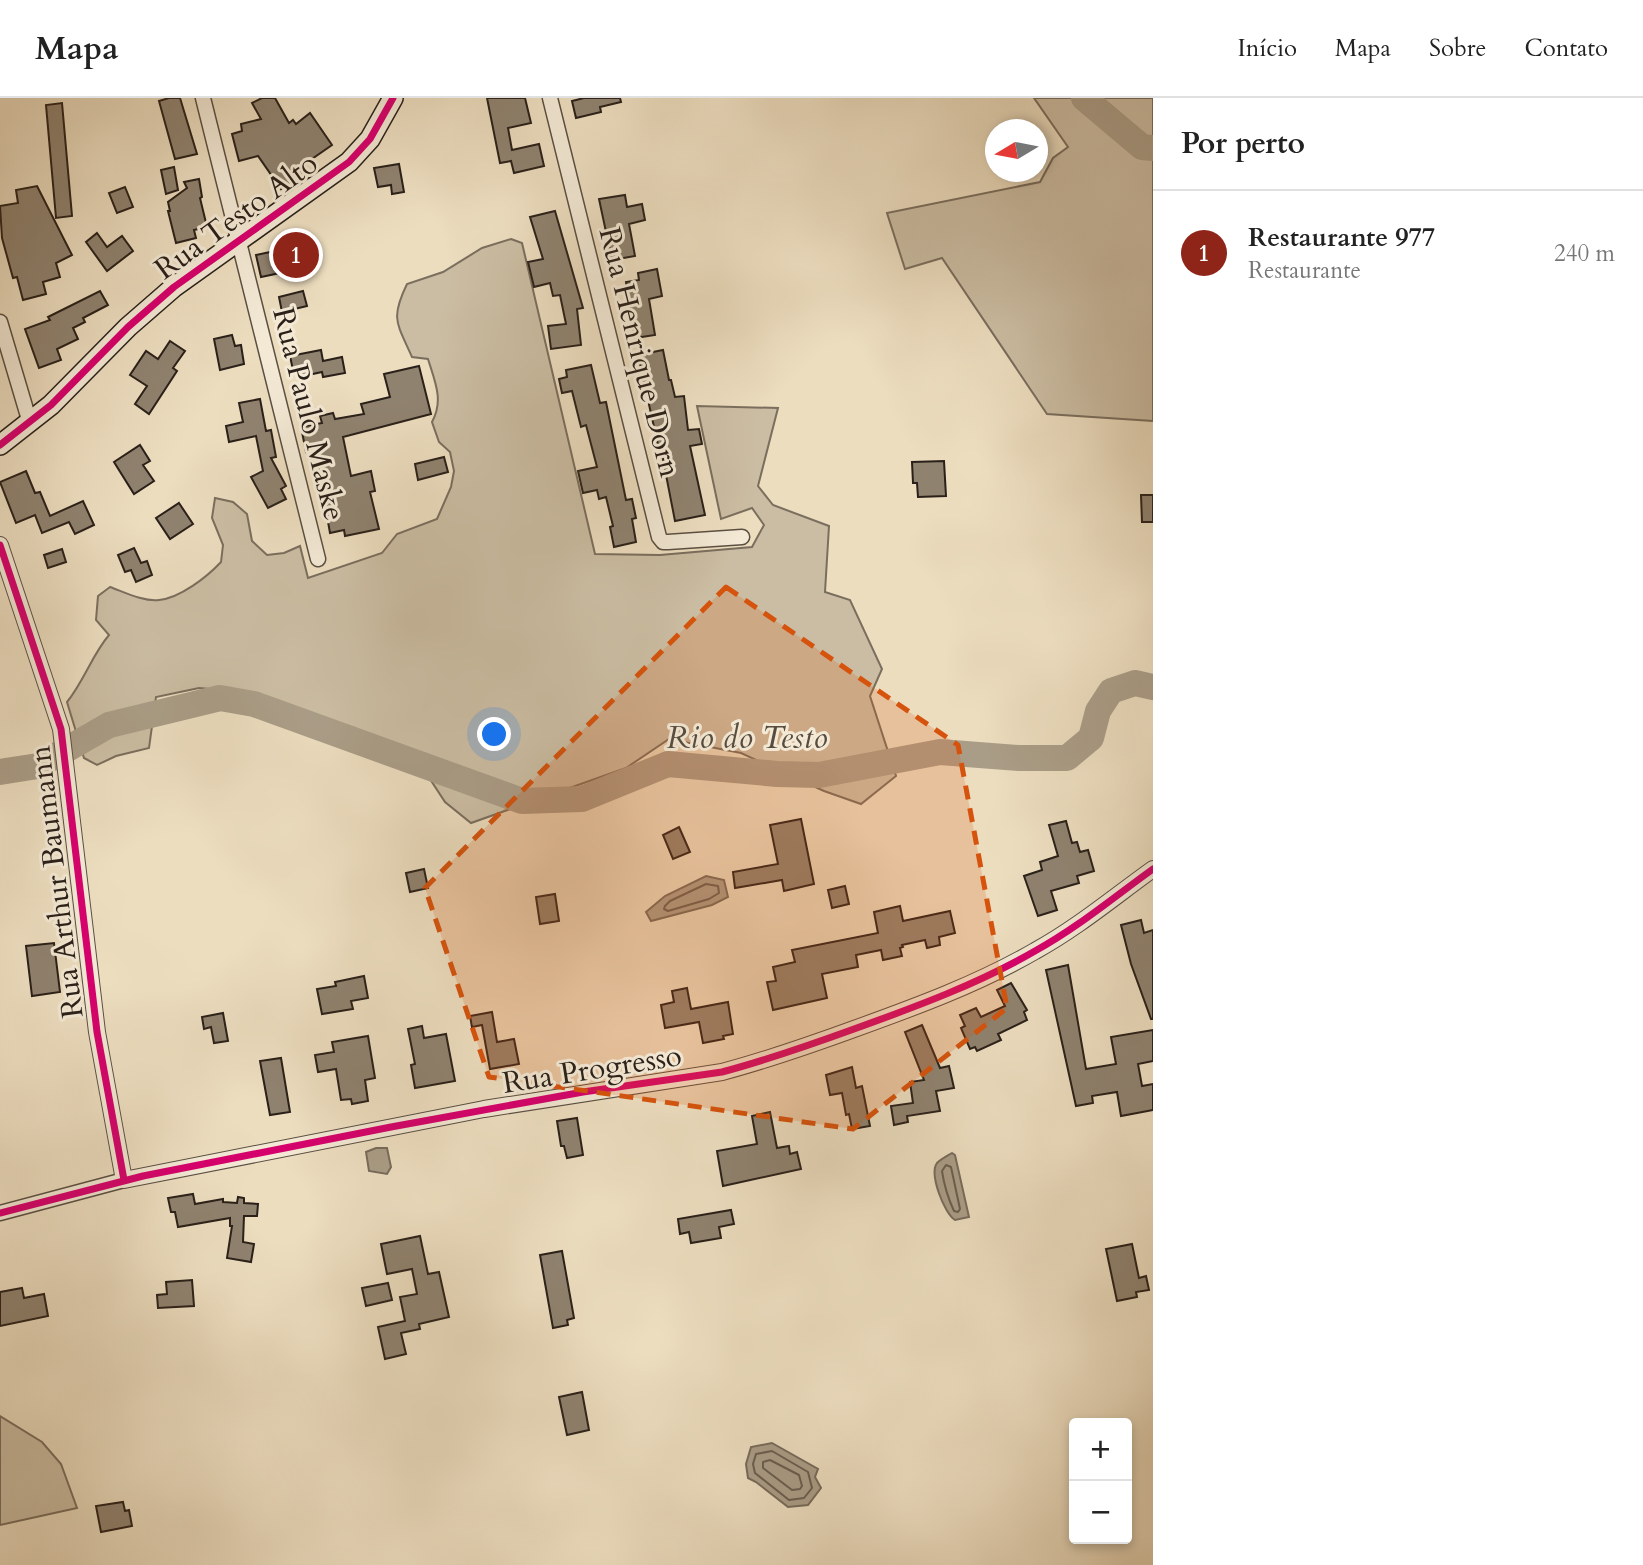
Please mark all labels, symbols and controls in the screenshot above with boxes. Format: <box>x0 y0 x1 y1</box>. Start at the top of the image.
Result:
text: Mapa <box>35 26 119 71</box>
text: Início <box>1238 32 1297 65</box>
text: Mapa <box>1335 32 1391 65</box>
text: Sobre <box>1429 32 1487 65</box>
text: Contato <box>1525 32 1608 65</box>
north arrow <box>985 119 1048 182</box>
text: Por perto <box>1181 123 1305 164</box>
street label: Rua Testo Alto <box>146 143 326 290</box>
text: Restaurante 977 <box>1248 220 1435 255</box>
street label: Rua Henrique Dorn <box>589 223 690 481</box>
pin: 1 <box>273 229 319 281</box>
text: 1 <box>1198 238 1210 269</box>
text: 240 m <box>1554 238 1615 269</box>
text: Restaurante <box>1248 255 1361 286</box>
street label: Rua Paulo Maske <box>262 303 355 525</box>
water label: Rio do Testo <box>666 716 828 760</box>
your location <box>477 717 511 751</box>
street label: Rua Arthur Baumann <box>19 743 94 1021</box>
street label: Rua Progresso <box>500 1035 685 1104</box>
map controls <box>1069 1418 1132 1544</box>
button: + <box>1069 1418 1132 1481</box>
button: − <box>1069 1481 1132 1544</box>

